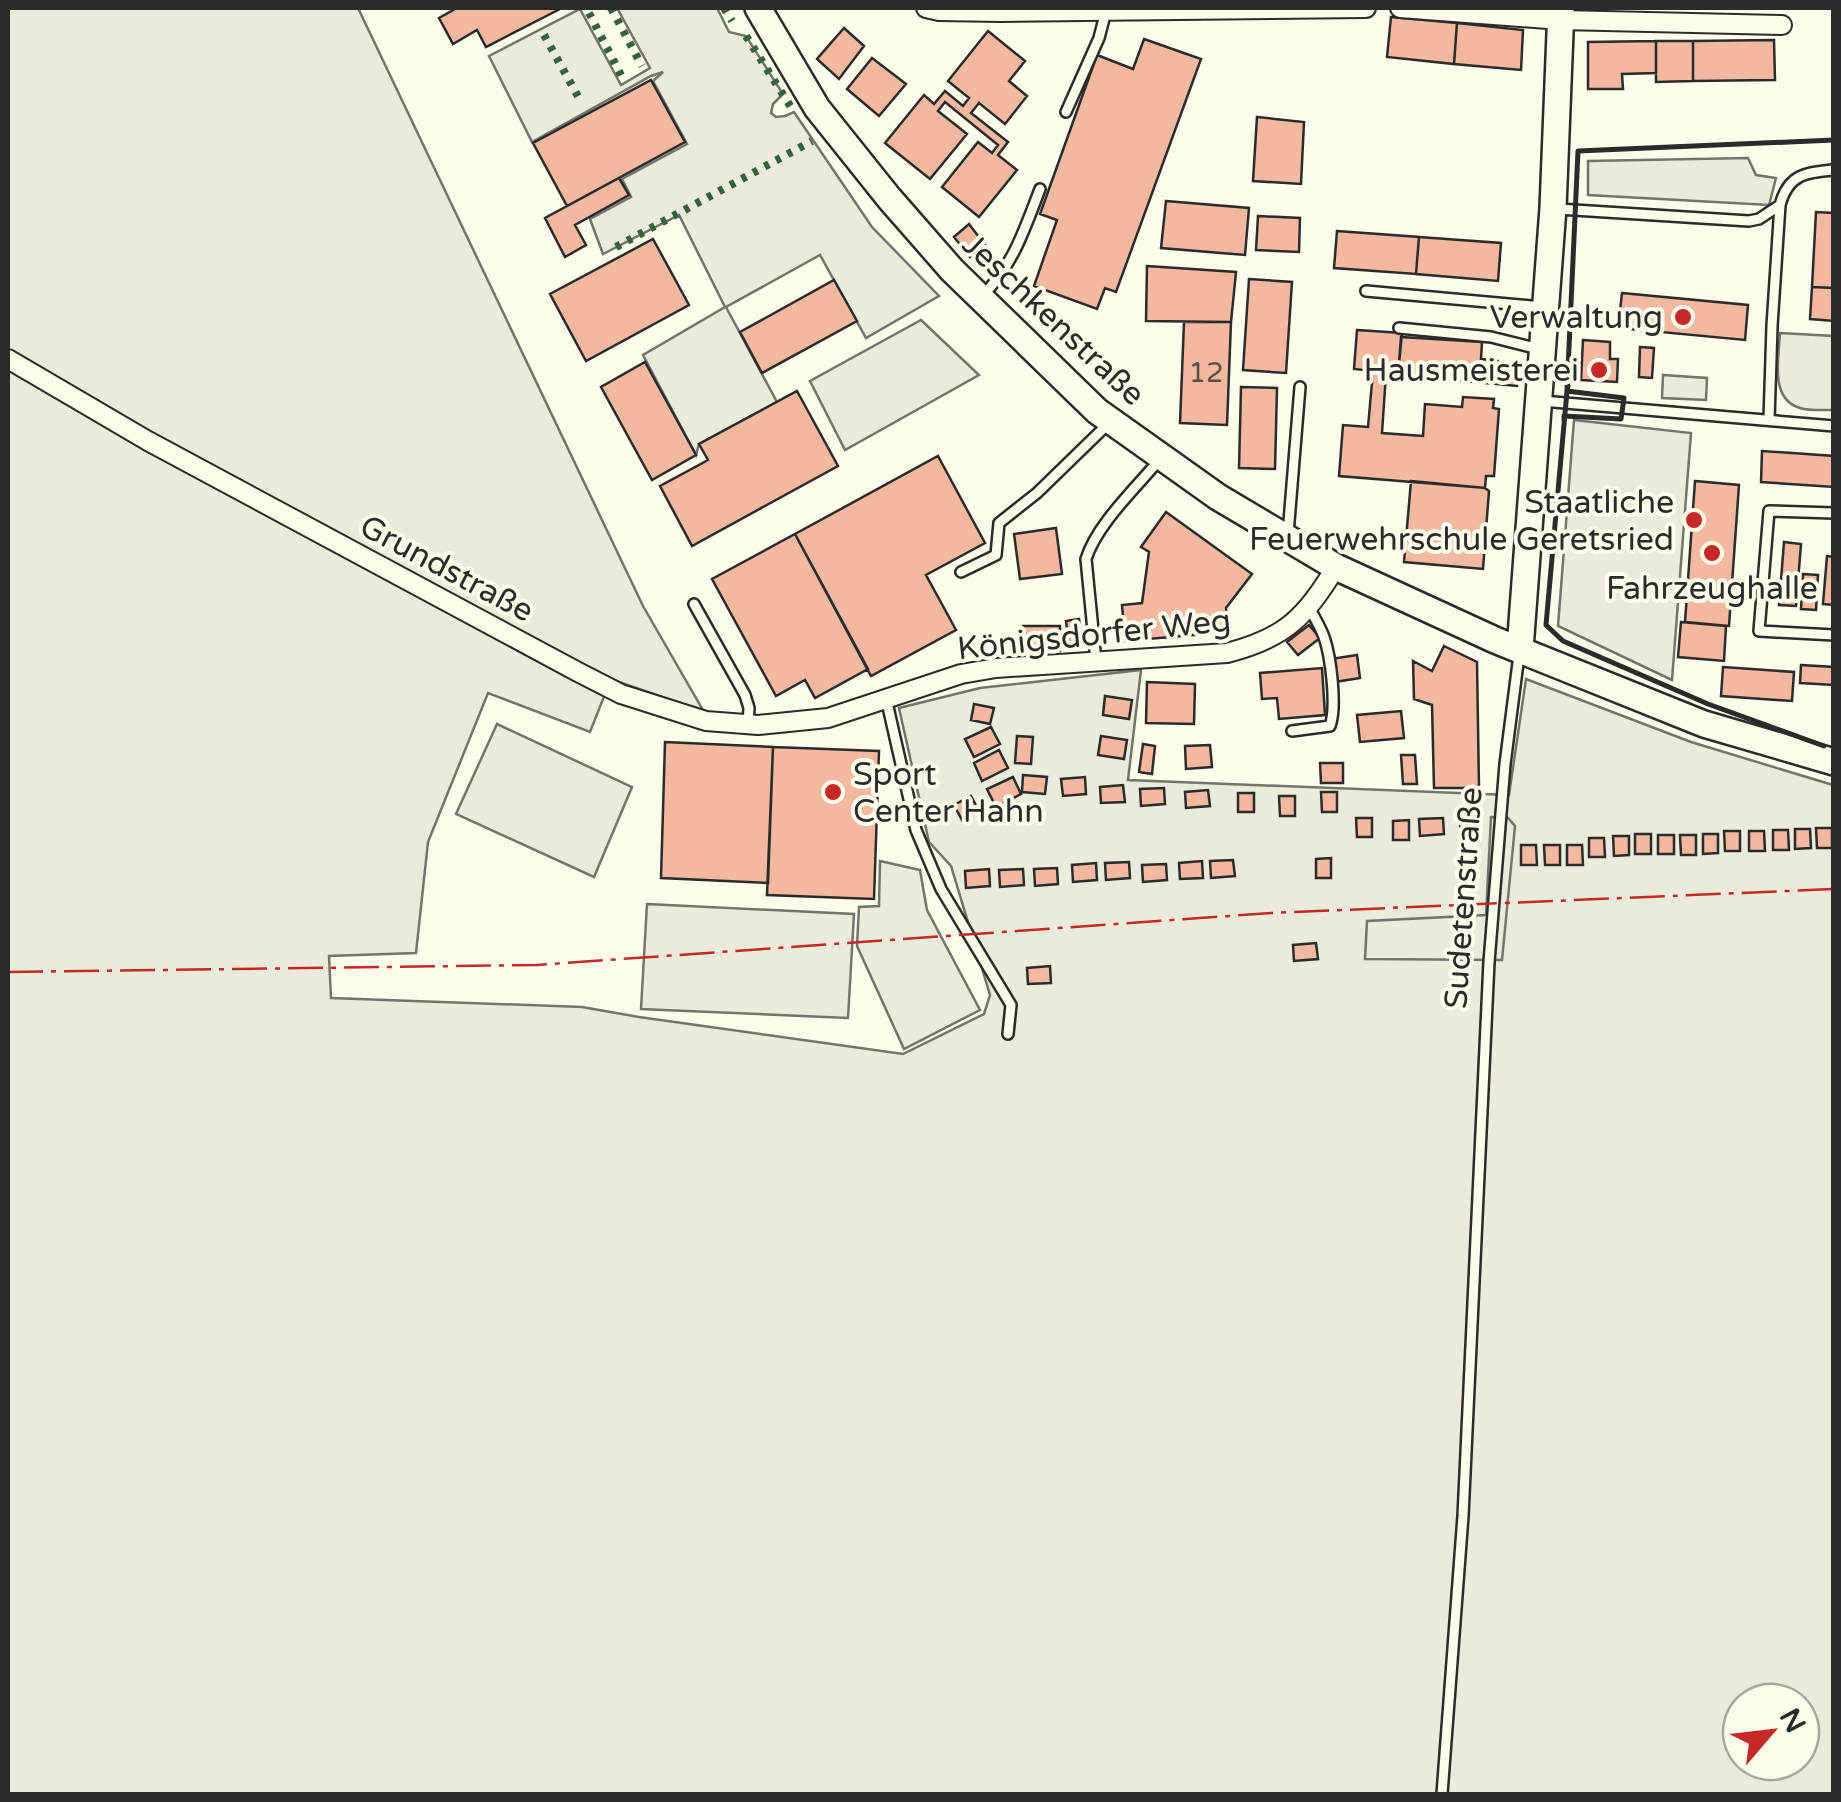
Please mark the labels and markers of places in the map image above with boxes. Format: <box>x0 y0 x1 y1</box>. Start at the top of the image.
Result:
place label: Verwaltung <box>1490 299 1663 337</box>
marker: Verwaltung <box>1672 306 1694 328</box>
place label: Hausmeisterei <box>1363 352 1579 390</box>
marker: Hausmeisterei <box>1588 359 1610 381</box>
place label: Staatliche Feuerwehrschule Geretsried <box>1249 484 1674 559</box>
marker: Staatliche Feuerwehrschule Geretsried <box>1683 509 1705 531</box>
marker: Fahrzeughalle <box>1701 542 1723 564</box>
place label: Fahrzeughalle <box>1606 570 1818 608</box>
place label: Sport Center Hahn <box>853 756 1044 831</box>
marker: Sport Center Hahn <box>822 781 844 803</box>

